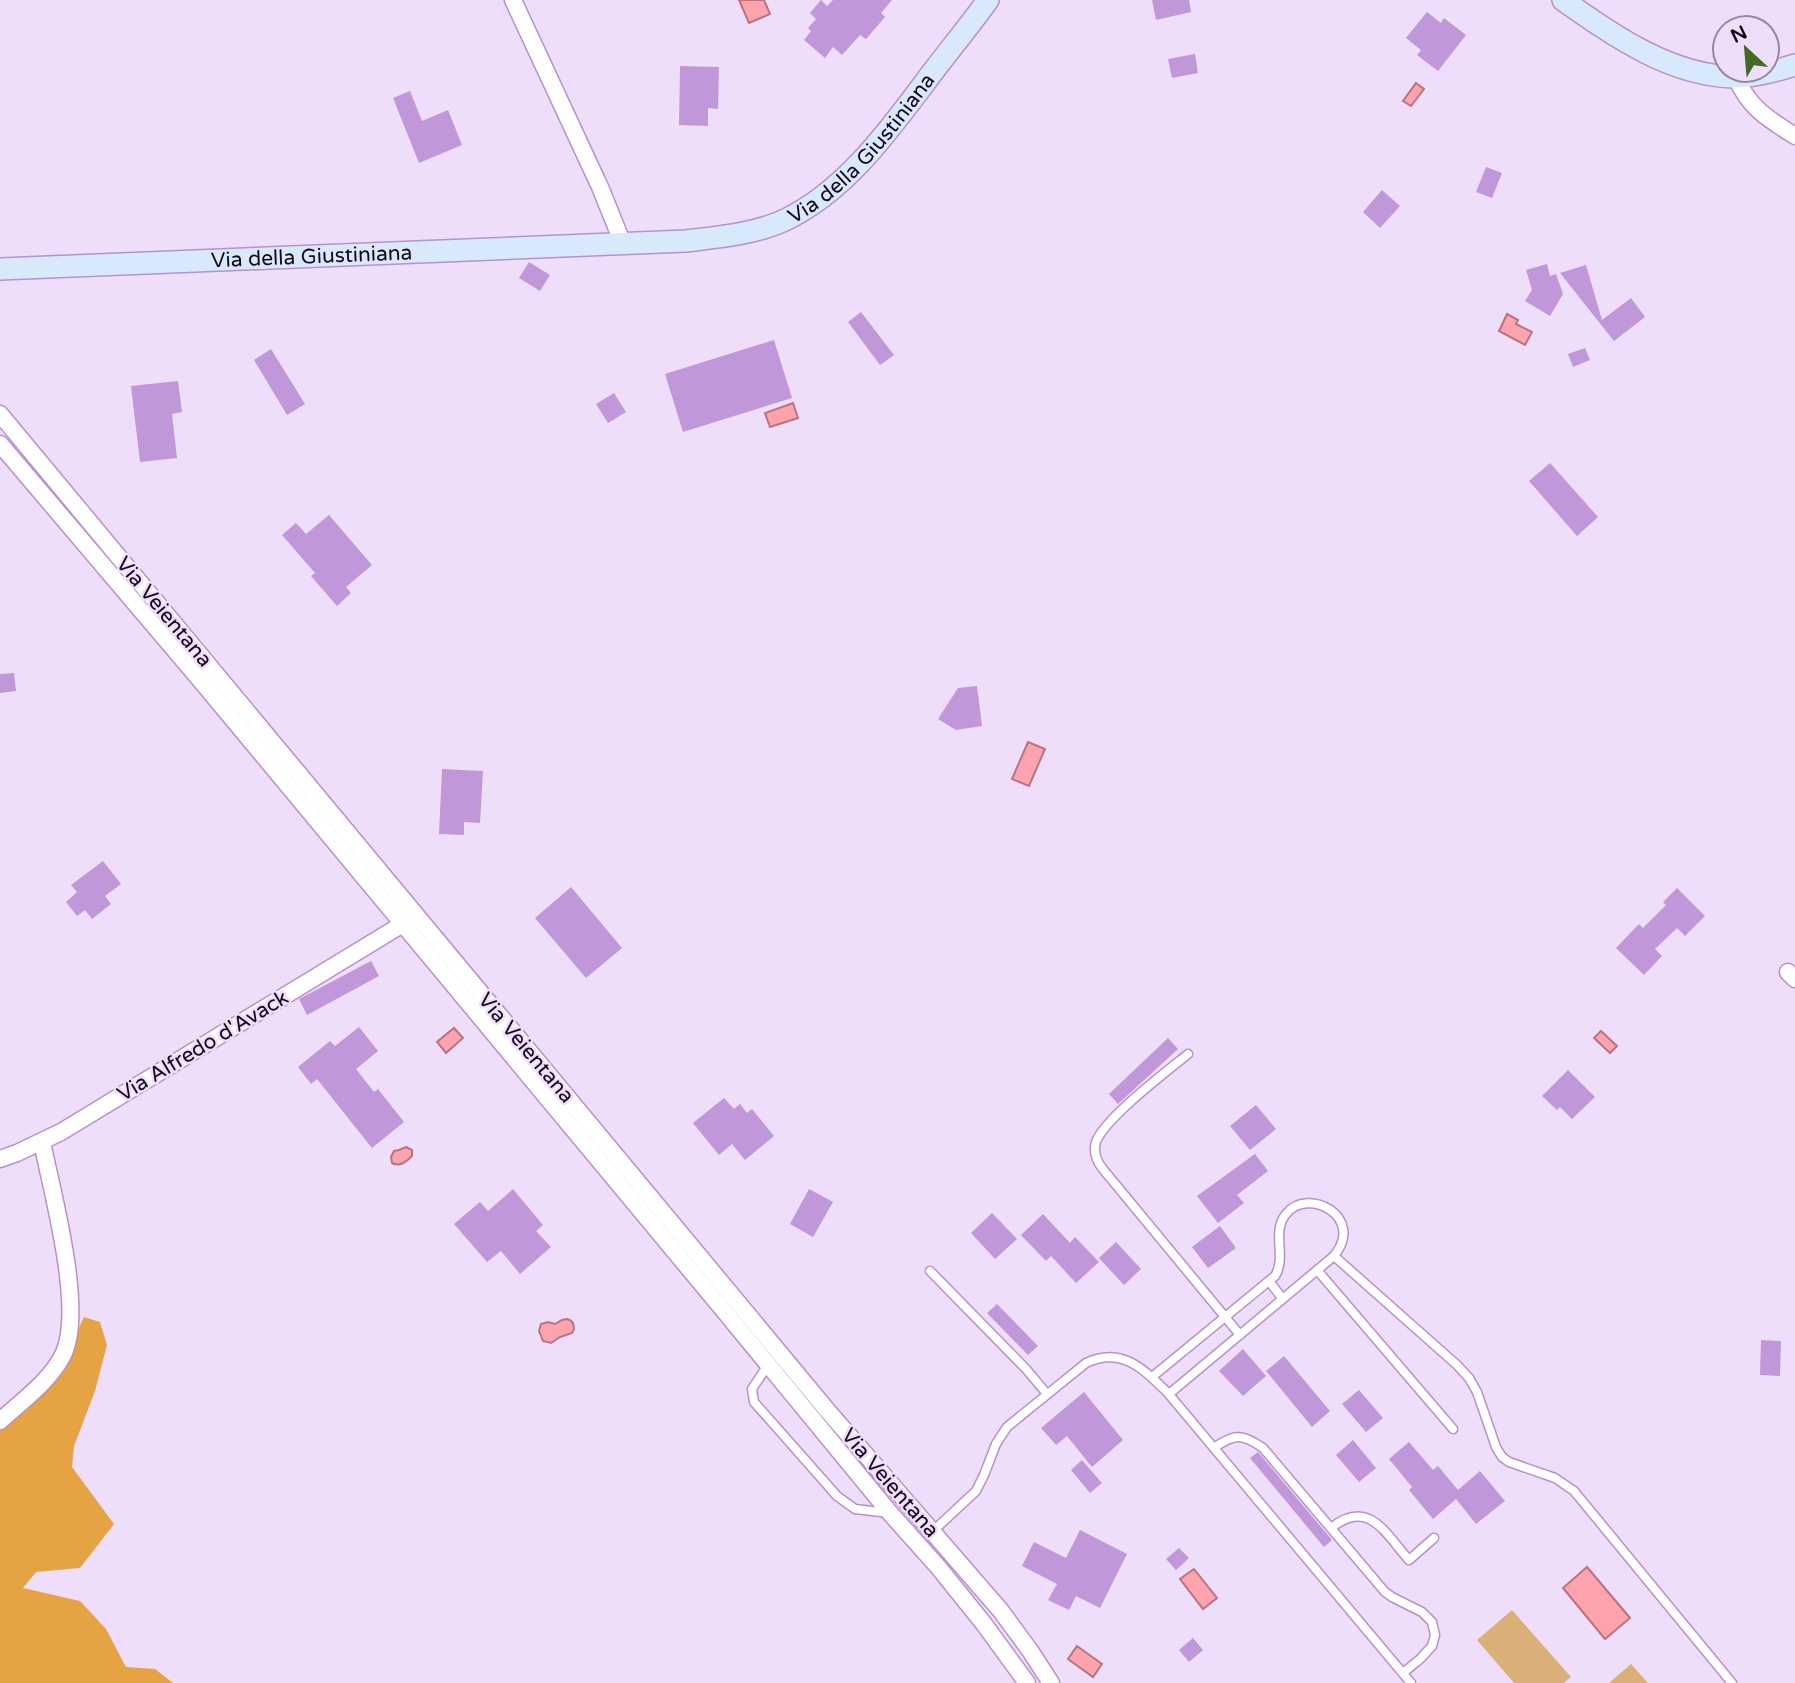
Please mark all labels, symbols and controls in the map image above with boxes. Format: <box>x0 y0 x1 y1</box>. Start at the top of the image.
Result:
north arrow <box>1711 14 1781 84</box>
text: N <box>1727 21 1751 48</box>
street label: Via della Giustiniana <box>784 68 940 229</box>
street label: Via della Giustiniana <box>211 240 413 273</box>
street label: Via Veientana <box>111 552 217 672</box>
street label: Via Alfredo d'Avack <box>113 985 293 1107</box>
street label: Via Veientana <box>473 988 579 1108</box>
street label: Via Veientana <box>836 1423 944 1543</box>

